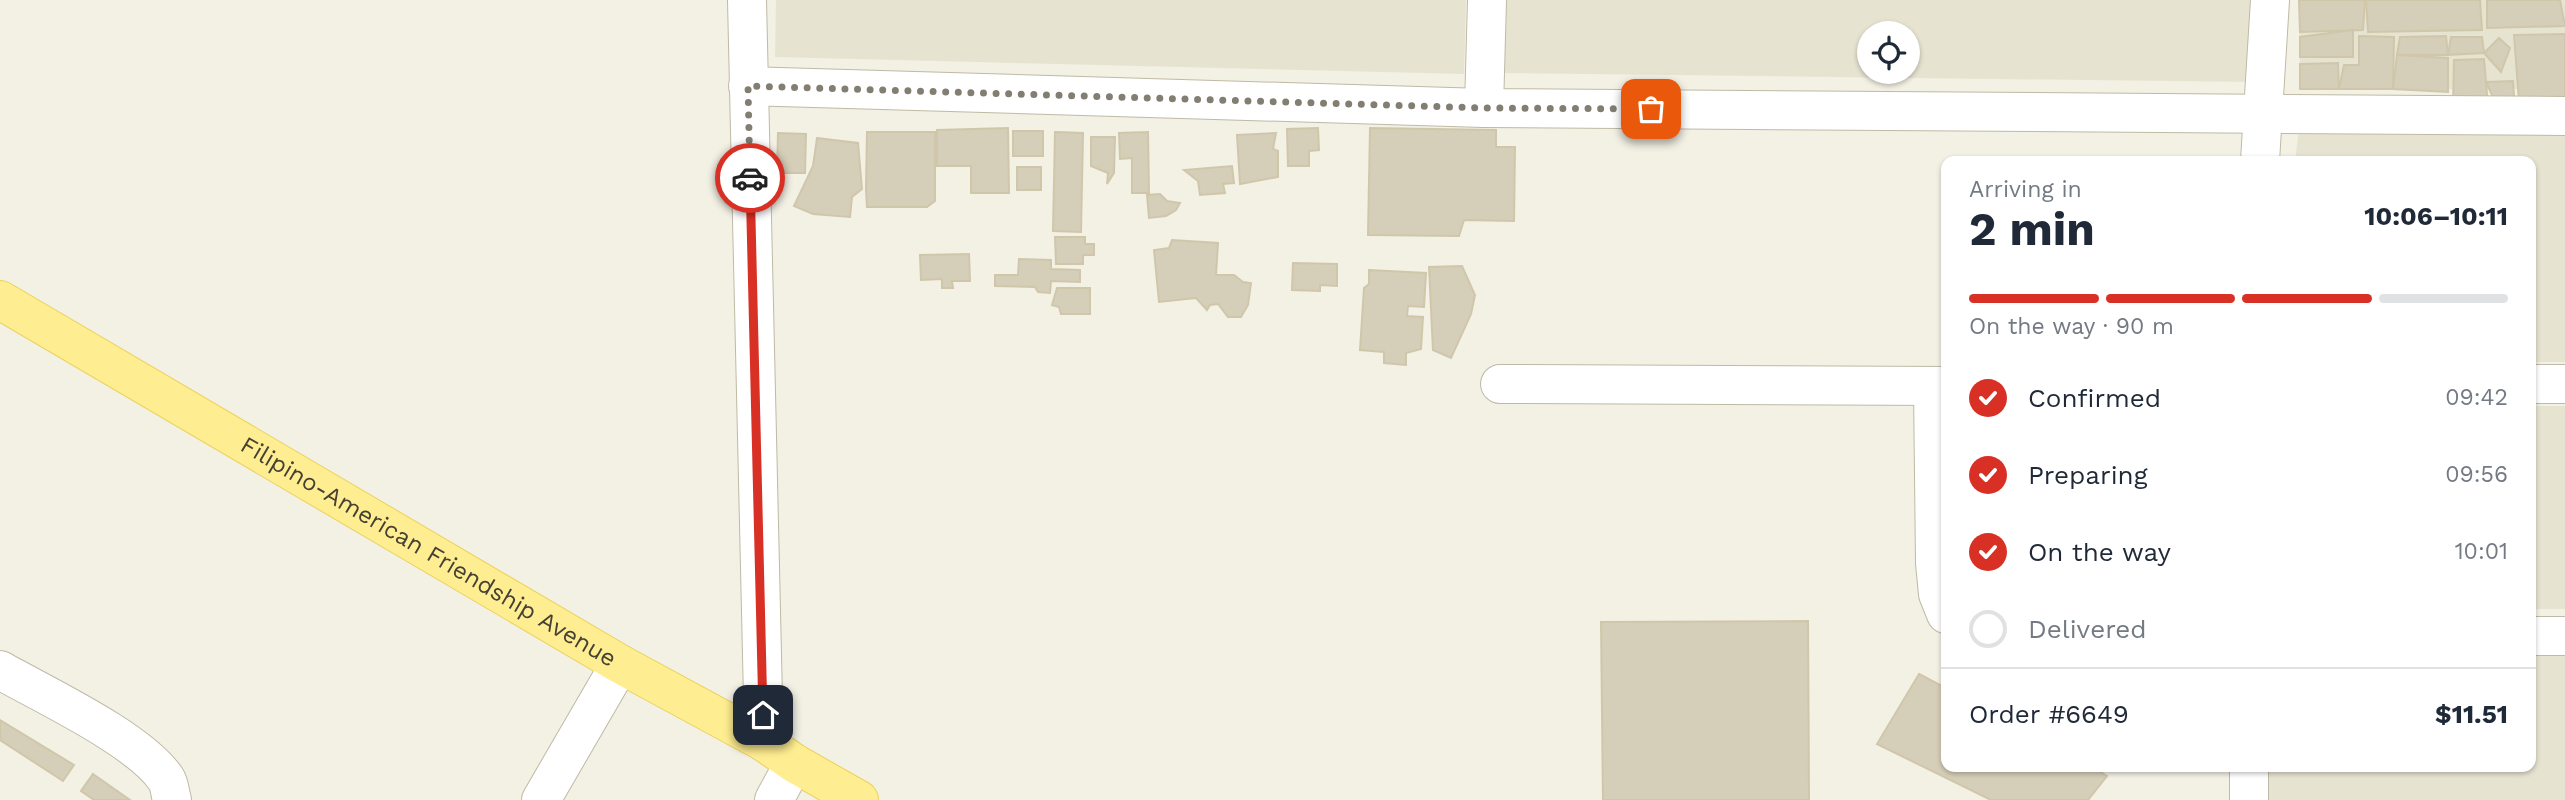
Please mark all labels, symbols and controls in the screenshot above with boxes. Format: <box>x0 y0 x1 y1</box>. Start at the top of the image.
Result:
map controls <box>1857 21 1920 84</box>
button: locate <box>1857 21 1920 84</box>
pin <box>1621 79 1681 139</box>
icon: bag <box>1632 90 1670 128</box>
courier <box>715 143 785 213</box>
icon: car <box>731 159 769 197</box>
text: Arriving in <box>1969 176 2082 203</box>
text: 10:06–10:11 <box>2364 201 2508 231</box>
text: 2 min <box>1969 202 2095 256</box>
text: On the way · 90 m <box>1969 313 2174 340</box>
icon: check <box>1969 379 2007 417</box>
text: Confirmed <box>2028 383 2161 413</box>
text: 09:42 <box>2445 384 2508 411</box>
street label: Filipino-American Friendship Avenue <box>236 430 621 673</box>
icon: check <box>1969 456 2007 494</box>
text: Preparing <box>2028 460 2148 490</box>
text: 09:56 <box>2445 461 2508 488</box>
icon: check <box>1969 533 2007 571</box>
text: On the way <box>2028 537 2171 567</box>
text: 10:01 <box>2455 538 2508 565</box>
text: Delivered <box>2028 614 2147 644</box>
pin <box>733 685 793 745</box>
icon: home <box>744 696 782 734</box>
text: Order #6649 <box>1969 699 2129 729</box>
text: $11.51 <box>2435 699 2508 729</box>

